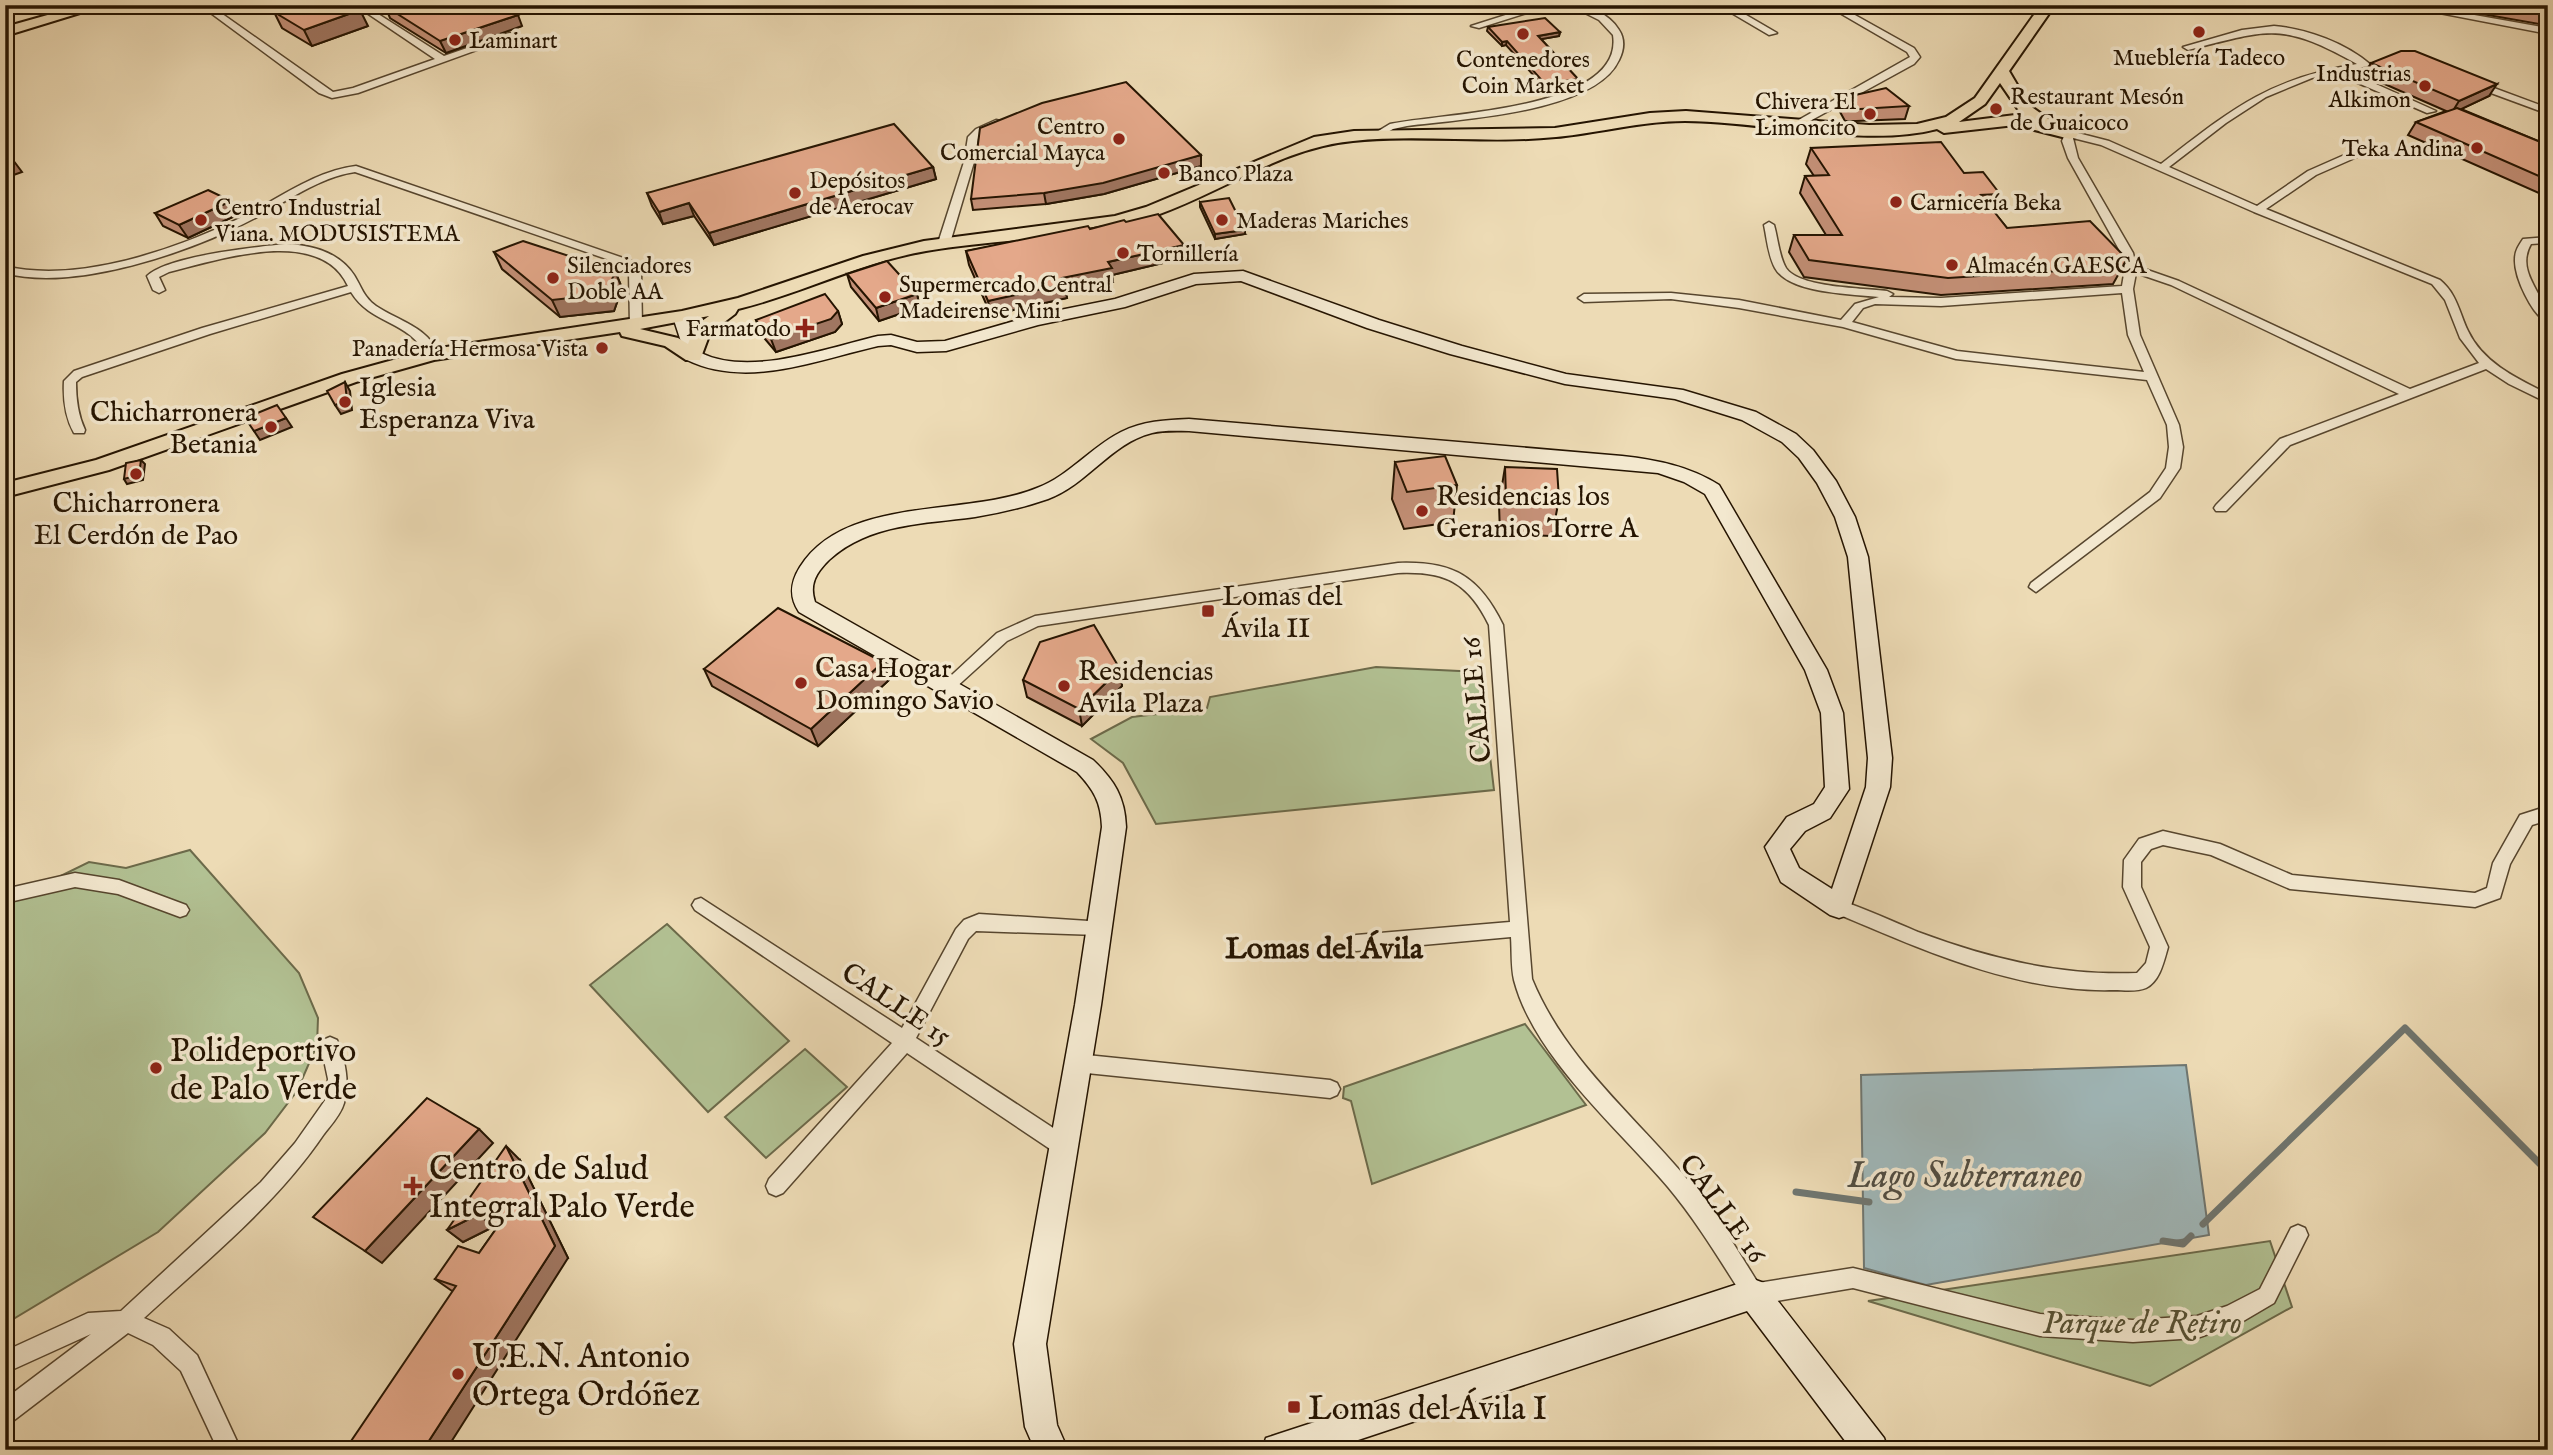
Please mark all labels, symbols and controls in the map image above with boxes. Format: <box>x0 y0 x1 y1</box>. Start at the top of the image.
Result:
marker: Mueblería Tadeco <box>2191 24 2207 40</box>
marker: Contenedores Coin Market <box>1515 26 1531 42</box>
place label: Laminart <box>469 27 558 56</box>
marker: Laminart <box>447 32 463 48</box>
place label: Mueblería Tadeco <box>2113 44 2285 73</box>
place label: Contenedores Coin Market <box>1456 46 1590 101</box>
place label: Industrias Alkimon <box>2316 60 2411 115</box>
marker: Industrias Alkimon <box>2417 78 2433 94</box>
place label: Restaurant Mesón de Guaicoco <box>2010 83 2184 138</box>
place label: Chivera El Limoncito <box>1755 88 1857 143</box>
marker: Restaurant Mesón de Guaicoco <box>1988 101 2004 117</box>
marker: Chivera El Limoncito <box>1862 106 1878 122</box>
place label: Centro Comercial Mayca <box>940 113 1105 168</box>
marker: Centro Comercial Mayca <box>1111 131 1127 147</box>
place label: Teka Andina <box>2342 135 2463 164</box>
marker: Teka Andina <box>2469 140 2485 156</box>
place label: Banco Plaza <box>1178 160 1293 189</box>
marker: Banco Plaza <box>1156 165 1172 181</box>
place label: Depósitos de Aerocav <box>809 167 914 222</box>
marker: Depósitos de Aerocav <box>787 185 803 201</box>
place label: Carnicería Beka <box>1910 189 2061 218</box>
place label: Centro Industrial Viana. MODUSISTEMA <box>214 194 461 249</box>
marker: Carnicería Beka <box>1888 194 1904 210</box>
place label: Maderas Mariches <box>1236 207 1409 236</box>
marker: Centro Industrial Viana. MODUSISTEMA <box>193 212 209 228</box>
marker: Maderas Mariches <box>1214 212 1230 228</box>
place label: Tornillería <box>1137 240 1239 269</box>
marker: Tornillería <box>1115 245 1131 261</box>
place label: Silenciadores Doble AA <box>567 252 692 307</box>
place label: Almacén GAESCA <box>1965 252 2148 281</box>
marker: Almacén GAESCA <box>1944 257 1960 273</box>
marker: Silenciadores Doble AA <box>545 270 561 286</box>
place label: Supermercado Central Madeirense Mini <box>899 271 1113 326</box>
marker: Supermercado Central Madeirense Mini <box>877 289 893 305</box>
place label: Farmatodo <box>686 315 791 344</box>
marker: Farmatodo <box>797 320 813 336</box>
place label: Panadería Hermosa Vista <box>352 335 588 364</box>
marker: Panadería Hermosa Vista <box>594 340 610 356</box>
place label: Iglesia Esperanza Viva <box>359 371 536 438</box>
marker: Iglesia Esperanza Viva <box>337 394 353 410</box>
place label: Chicharronera Betania <box>90 396 258 463</box>
marker: Chicharronera Betania <box>263 419 279 435</box>
marker: Chicharronera El Cerdón de Pao <box>128 466 144 482</box>
place label: Residencias los Geranios Torre A <box>1436 480 1639 547</box>
place label: Chicharronera El Cerdón de Pao <box>34 487 238 554</box>
marker: Residencias los Geranios Torre A <box>1414 503 1430 519</box>
place label: Lomas del Ávila II <box>1221 580 1343 647</box>
marker: Lomas del Ávila II <box>1200 603 1216 619</box>
street label: CALLE 16 <box>1454 634 1500 764</box>
place label: Casa Hogar Domingo Savio <box>815 652 994 719</box>
place label: Residencias Avila Plaza <box>1077 655 1213 722</box>
marker: Casa Hogar Domingo Savio <box>793 675 809 691</box>
marker: Residencias Avila Plaza <box>1056 678 1072 694</box>
district label: Lomas del Ávila <box>1225 929 1424 969</box>
street label: CALLE 15 <box>834 956 957 1054</box>
place label: Polideportivo de Palo Verde <box>170 1031 357 1111</box>
marker: Polideportivo de Palo Verde <box>148 1060 164 1076</box>
street label: CALLE 16 <box>1671 1148 1774 1272</box>
place label: Centro de Salud Integral Palo Verde <box>429 1149 695 1229</box>
water label: Lago Subterraneo <box>1846 1154 2083 1200</box>
marker: Centro de Salud Integral Palo Verde <box>403 1176 423 1196</box>
park label: Parque de Retiro <box>2042 1303 2242 1345</box>
place label: U.E.N. Antonio Ortega Ordóñez <box>472 1337 700 1417</box>
marker: U.E.N. Antonio Ortega Ordóñez <box>450 1366 466 1382</box>
place label: Lomas del Ávila I <box>1308 1387 1547 1431</box>
marker: Lomas del Ávila I <box>1286 1399 1302 1415</box>

